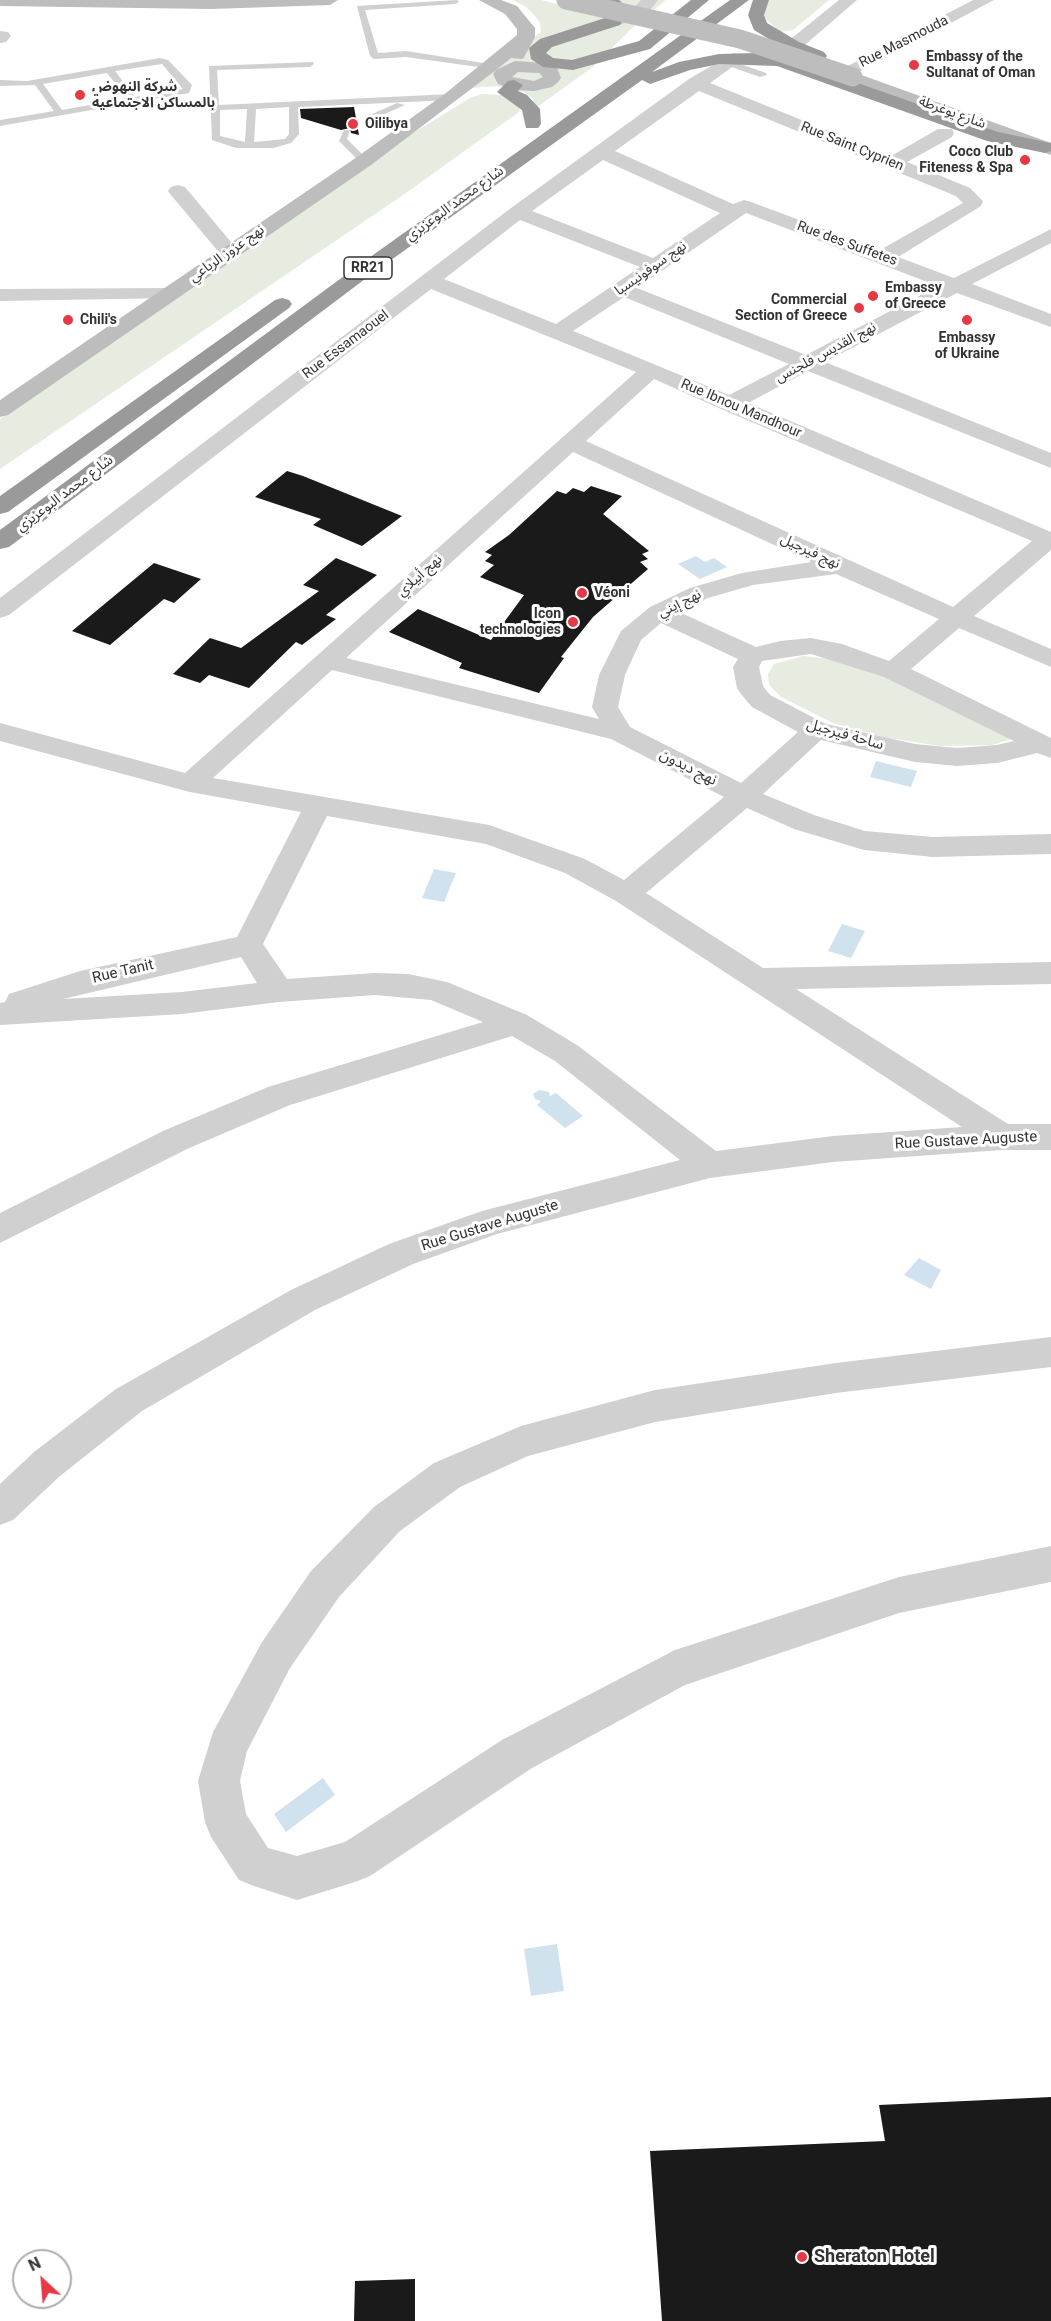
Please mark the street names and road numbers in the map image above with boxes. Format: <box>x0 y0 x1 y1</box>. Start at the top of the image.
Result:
street label: Rue Masmouda <box>857 12 951 72</box>
street label: شارع يوغرطة <box>916 93 988 133</box>
street label: Rue Saint Cyprien <box>798 119 906 175</box>
street label: شارع محمد البوعزيزي <box>403 163 507 245</box>
street label: Rue des Suffetes <box>795 218 899 270</box>
street label: نهج عزوز الرباعي <box>186 222 268 286</box>
street label: نهج سوفونيسبا <box>612 238 690 300</box>
road number: RR21 <box>344 257 392 279</box>
street label: Rue Essamaouel <box>300 307 392 383</box>
street label: نهج القديس فلجنس <box>773 319 879 387</box>
street label: Rue Ibnou Mandhour <box>678 376 804 442</box>
street label: شارع محمد البوعزيزي <box>13 452 117 536</box>
street label: نهج فيرجيل <box>778 531 842 573</box>
street label: نهج أبيلاي <box>394 551 446 601</box>
street label: نهج إيني <box>656 586 704 622</box>
street label: ساحة فيرجيل <box>805 715 885 755</box>
street label: نهج ديدون <box>656 746 720 790</box>
street label: Rue Tanit <box>91 956 155 988</box>
street label: Rue Gustave Auguste <box>894 1128 1038 1154</box>
street label: Rue Gustave Auguste <box>419 1197 561 1255</box>

